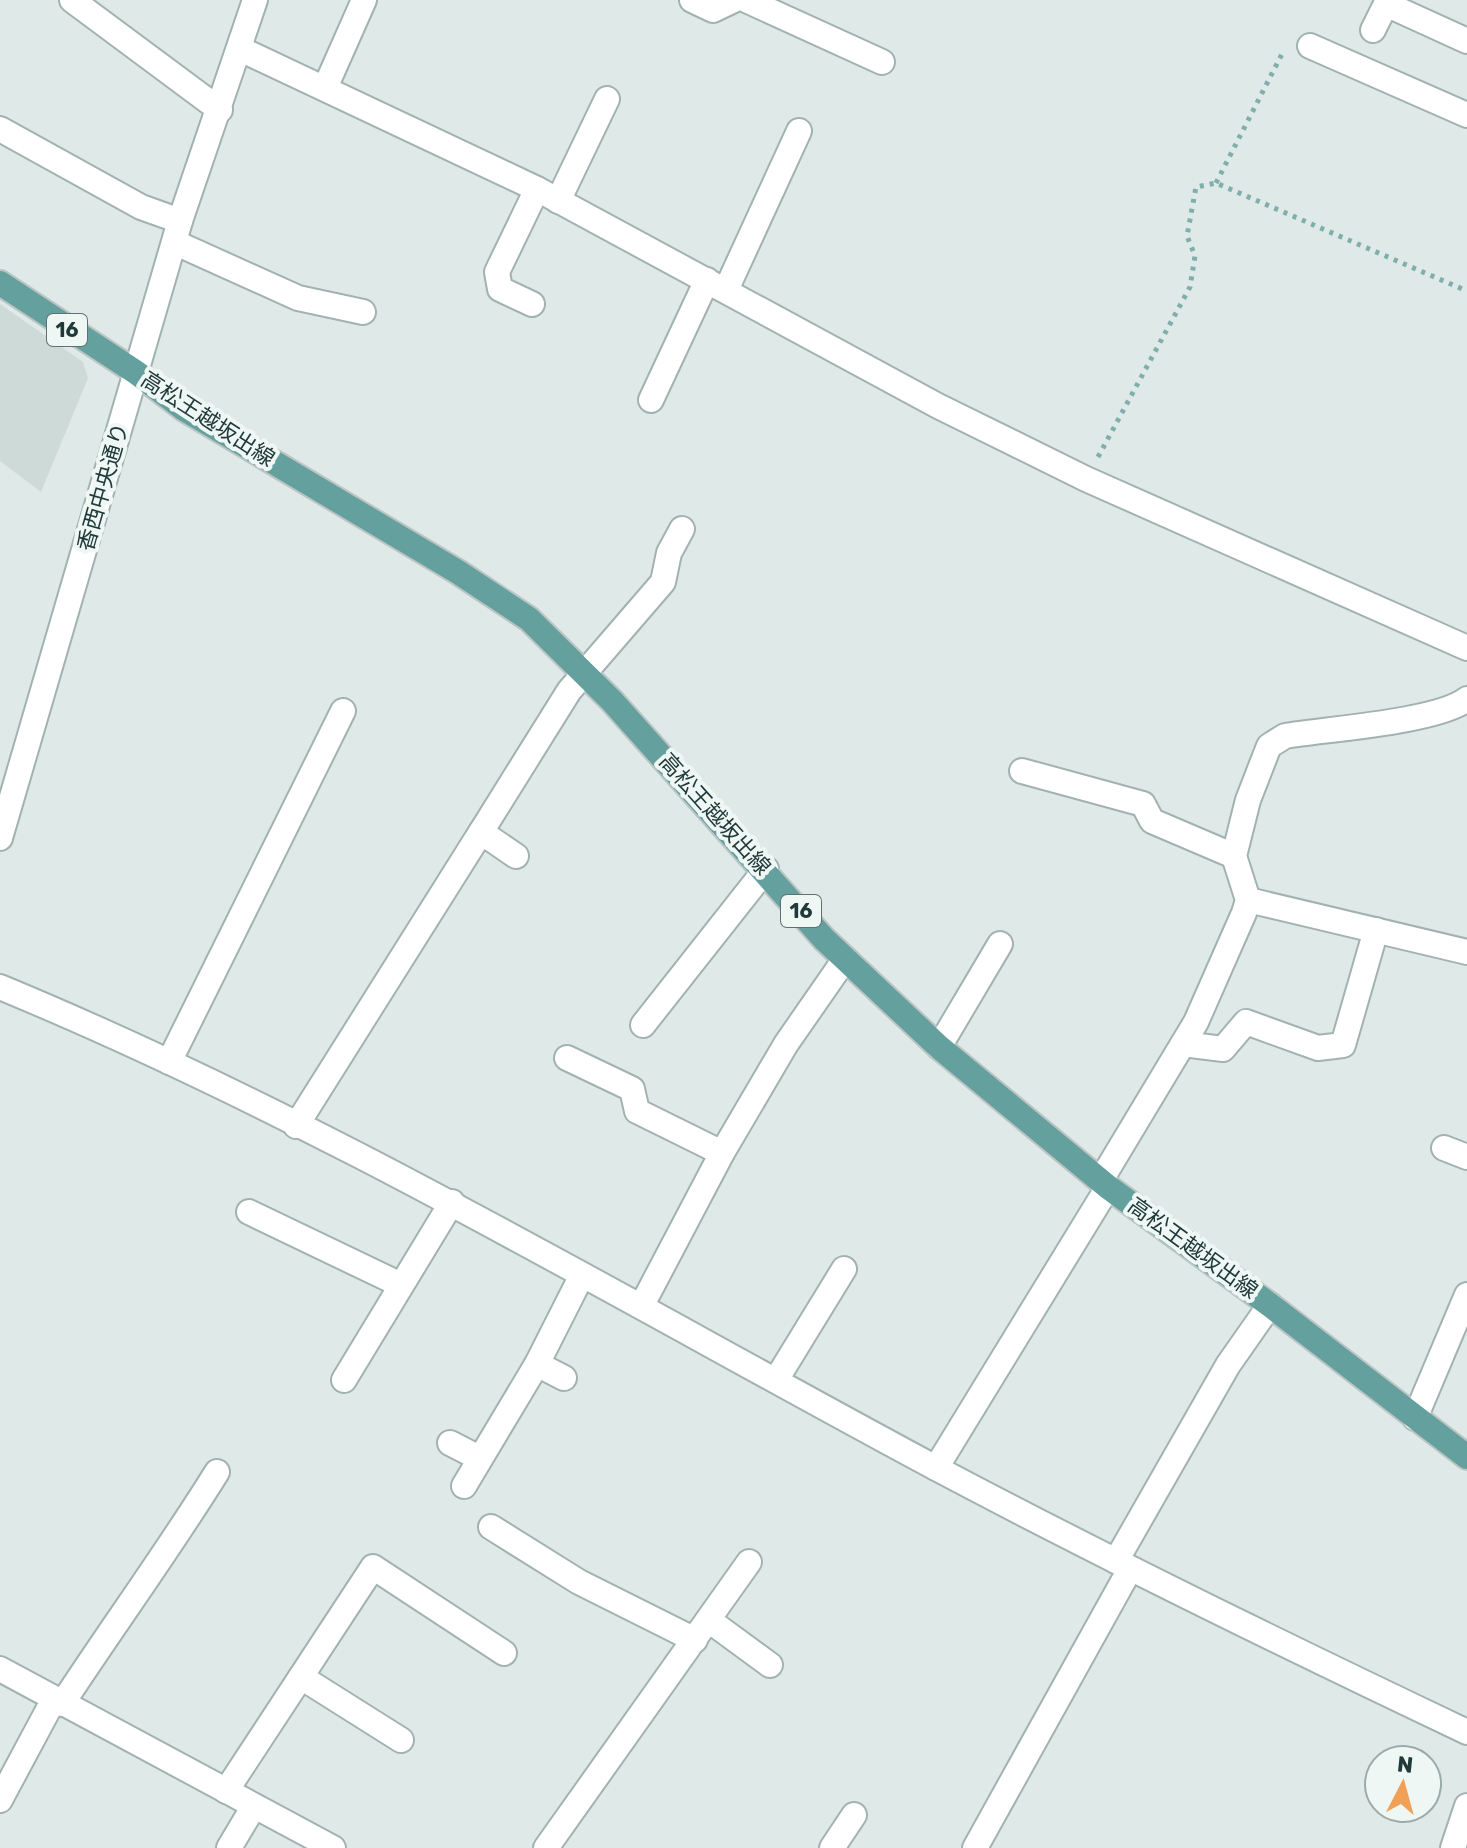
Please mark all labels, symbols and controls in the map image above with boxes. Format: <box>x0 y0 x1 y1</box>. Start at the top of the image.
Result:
road number: 16 <box>47 314 87 346</box>
street label: 高松王越坂出線 <box>136 366 280 472</box>
street label: 香西中央通り <box>72 420 134 554</box>
street label: 高松王越坂出線 <box>653 748 777 880</box>
road number: 16 <box>781 895 821 927</box>
street label: 高松王越坂出線 <box>1123 1192 1263 1304</box>
north arrow <box>1363 1744 1443 1824</box>
text: N <box>1396 1750 1414 1779</box>

